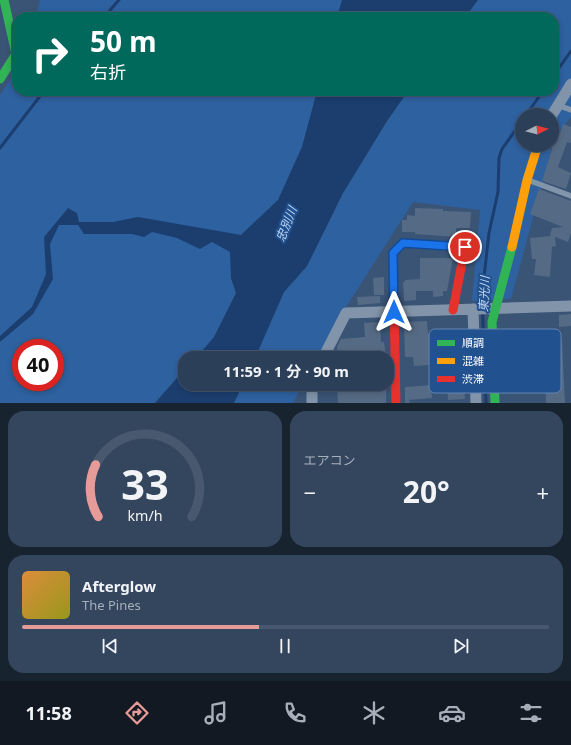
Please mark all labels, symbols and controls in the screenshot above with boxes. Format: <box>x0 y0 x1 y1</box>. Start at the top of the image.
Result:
text: 50 m <box>90 22 157 60</box>
icon: right <box>24 28 76 80</box>
text: 右折 <box>90 60 126 84</box>
north arrow <box>515 108 559 152</box>
map controls <box>515 108 559 152</box>
water label: 忠別川 <box>271 202 301 244</box>
pin <box>448 230 482 264</box>
icon: arrive <box>454 236 476 258</box>
water label: 東光川 <box>475 274 494 312</box>
position arrow <box>373 291 415 333</box>
legend <box>429 329 561 393</box>
text: 順調 <box>462 335 484 350</box>
speed limit sign: 40 <box>12 339 64 391</box>
text: 混雑 <box>462 353 484 368</box>
text: 11:59 · 1 分 · 90 m <box>223 361 349 381</box>
text: 渋滞 <box>462 371 484 386</box>
text: エアコン <box>304 451 356 469</box>
text: 33 <box>121 456 169 512</box>
text: 20° <box>403 471 450 512</box>
text: − <box>304 477 316 507</box>
text: + <box>536 477 549 507</box>
text: km/h <box>127 506 162 525</box>
text: Afterglow <box>82 576 156 596</box>
text: The Pines <box>82 596 141 614</box>
icon: previous <box>99 635 121 657</box>
icon: pause <box>274 635 296 657</box>
icon: next <box>450 635 472 657</box>
icon: directions <box>123 699 151 727</box>
icon: music <box>202 699 230 727</box>
icon: phone <box>281 699 309 727</box>
icon: climate <box>360 699 388 727</box>
icon: car <box>438 699 466 727</box>
icon: filters <box>517 699 545 727</box>
text: 11:58 <box>25 701 72 725</box>

